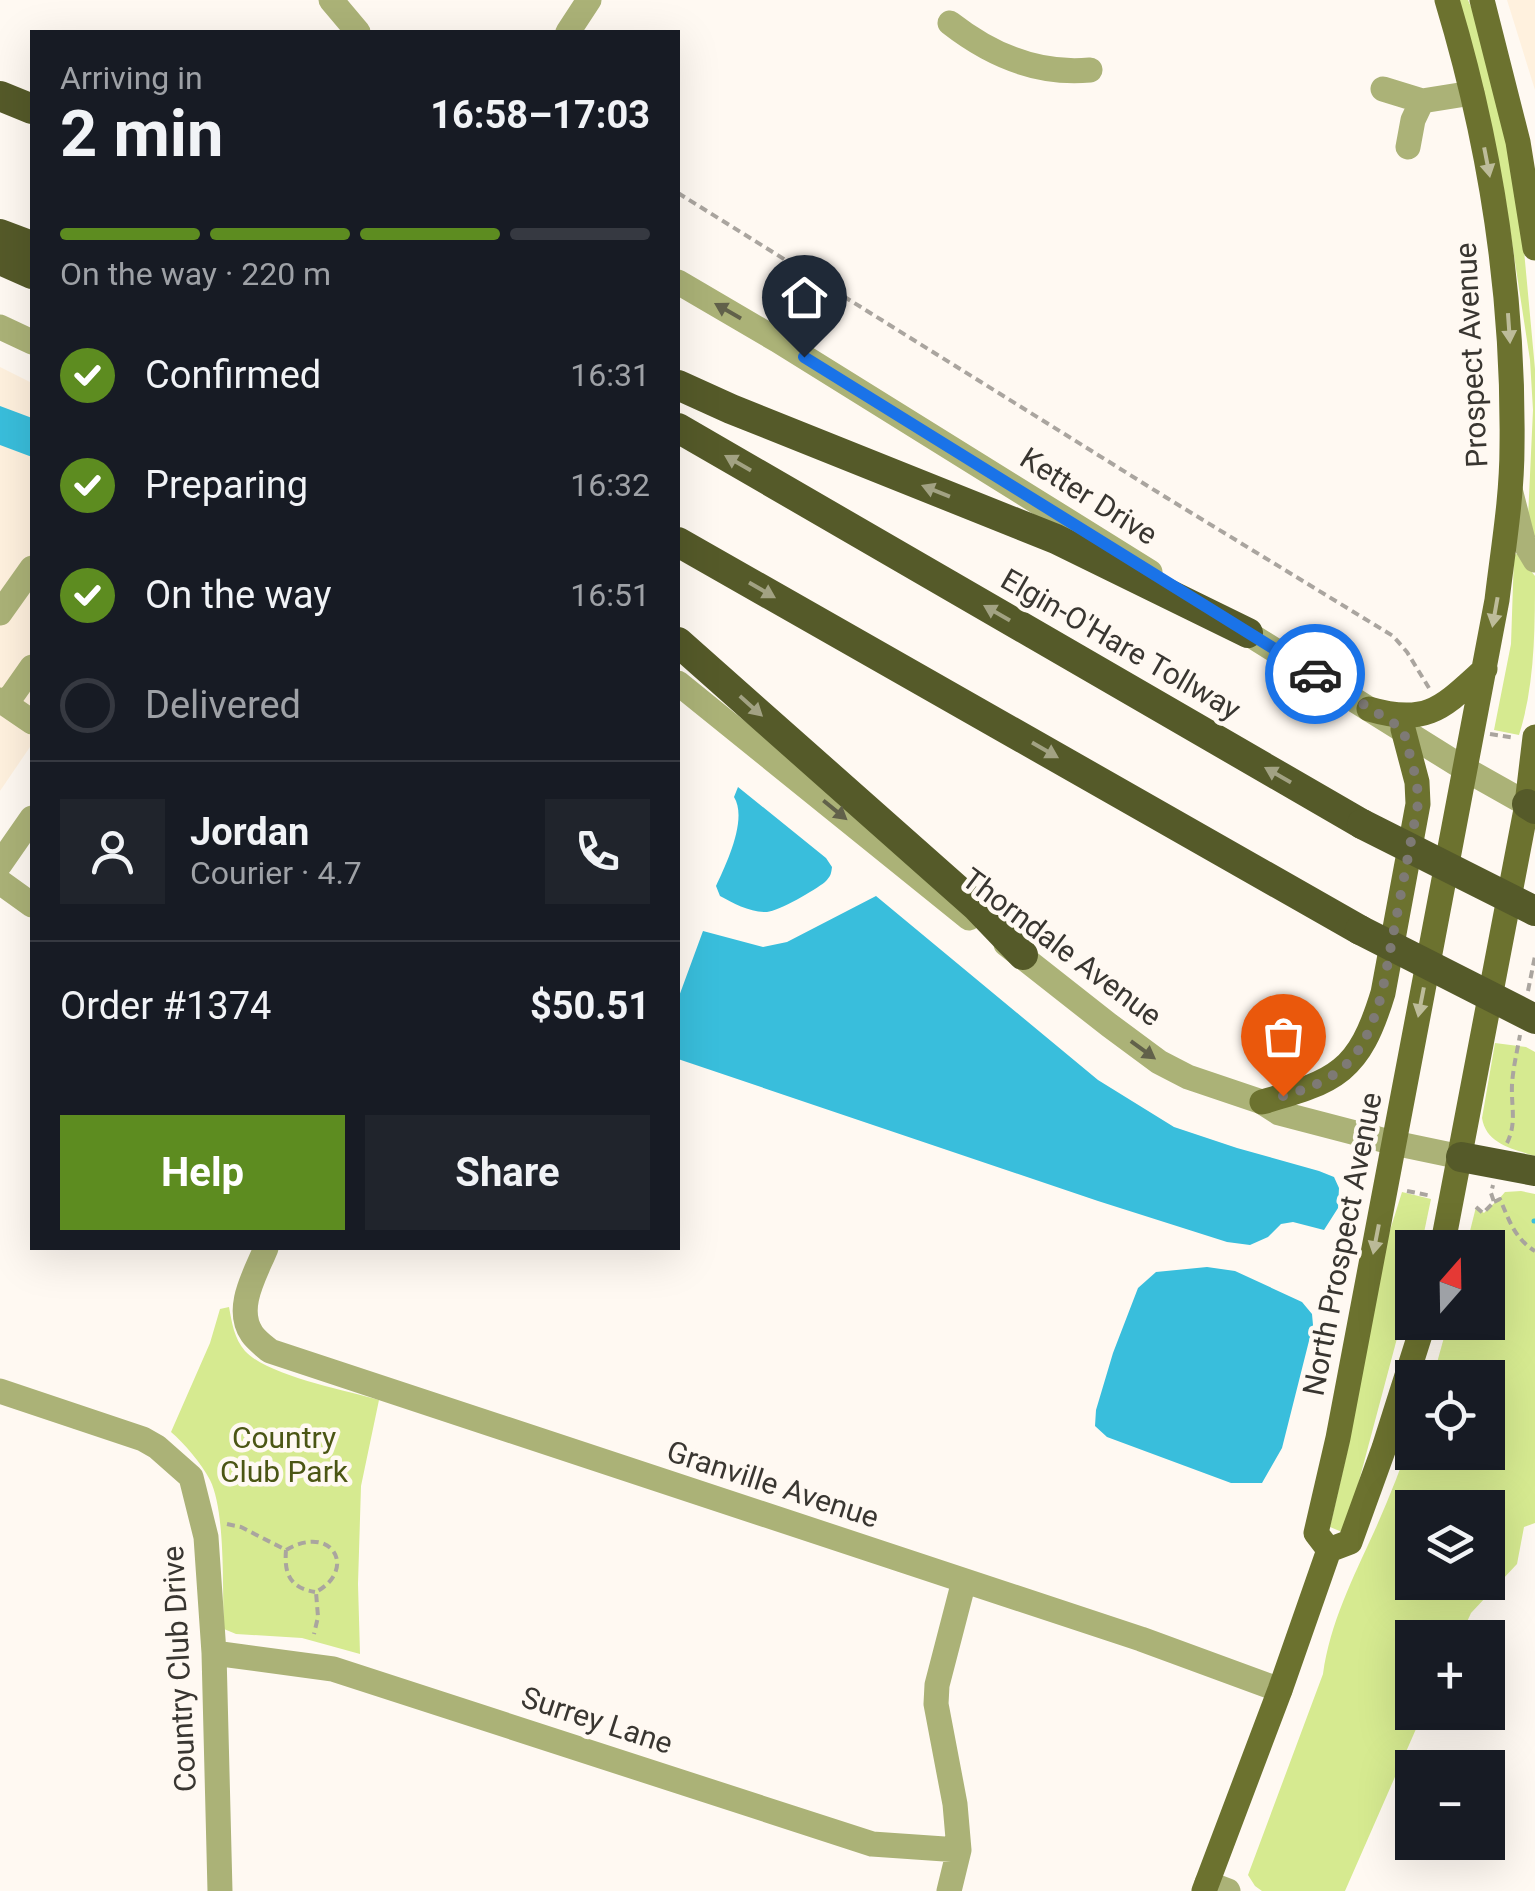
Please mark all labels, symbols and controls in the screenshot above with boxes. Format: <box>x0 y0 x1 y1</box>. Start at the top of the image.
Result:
text: Arriving in <box>60 59 203 97</box>
text: 16:58–17:03 <box>430 93 650 137</box>
text: 2 min <box>60 96 223 172</box>
one-way arrow <box>1480 147 1495 179</box>
street label: Prospect Avenue <box>1448 242 1494 468</box>
text: On the way · 220 m <box>60 255 331 293</box>
pin <box>762 255 847 358</box>
icon: home <box>777 270 832 325</box>
one-way arrow <box>714 303 742 321</box>
one-way arrow <box>1501 313 1517 345</box>
icon: check <box>60 348 115 403</box>
text: Confirmed <box>145 353 321 397</box>
text: 16:31 <box>570 356 650 394</box>
street label: Ketter Drive <box>1014 440 1164 552</box>
one-way arrow <box>724 455 752 472</box>
icon: check <box>60 458 115 513</box>
text: Preparing <box>145 463 308 507</box>
text: 16:32 <box>570 466 650 504</box>
one-way arrow <box>921 483 951 499</box>
street label: Elgin-O'Hare Tollway <box>995 561 1247 727</box>
icon: check <box>60 568 115 623</box>
text: On the way <box>145 573 331 617</box>
text: 16:51 <box>570 576 650 614</box>
one-way arrow <box>748 581 777 598</box>
one-way arrow <box>1487 596 1502 628</box>
one-way arrow <box>982 604 1011 621</box>
courier <box>1265 624 1365 724</box>
icon: car <box>1288 647 1343 702</box>
text: Delivered <box>145 683 301 727</box>
one-way arrow <box>738 695 763 717</box>
one-way arrow <box>1031 741 1059 759</box>
one-way arrow <box>1264 767 1292 784</box>
button: person <box>60 799 165 904</box>
button: phone <box>545 799 650 904</box>
one-way arrow <box>822 799 848 820</box>
text: Jordan <box>190 810 309 854</box>
text: Courier · 4.7 <box>190 854 362 892</box>
street label: Thorndale Avenue <box>956 861 1168 1033</box>
text: Order #1374 <box>60 984 271 1028</box>
text: $50.51 <box>530 984 650 1028</box>
one-way arrow <box>1413 987 1428 1019</box>
pin <box>1241 994 1326 1097</box>
icon: bag <box>1256 1009 1311 1064</box>
one-way arrow <box>1130 1040 1156 1059</box>
street label: North Prospect Avenue <box>1295 1089 1389 1399</box>
button: Help <box>60 1115 345 1230</box>
button: Share <box>365 1115 650 1230</box>
one-way arrow <box>1368 1224 1383 1255</box>
north arrow <box>1395 1230 1505 1340</box>
map controls <box>1395 1230 1505 1860</box>
button: locate <box>1395 1360 1505 1470</box>
park label: Country Club Park <box>220 1420 349 1489</box>
street label: Granville Avenue <box>663 1433 883 1535</box>
button: layers <box>1395 1490 1505 1600</box>
street label: Country Club Drive <box>155 1545 203 1793</box>
button: + <box>1395 1620 1505 1730</box>
street label: Surrey Lane <box>517 1679 677 1761</box>
button: − <box>1395 1750 1505 1860</box>

